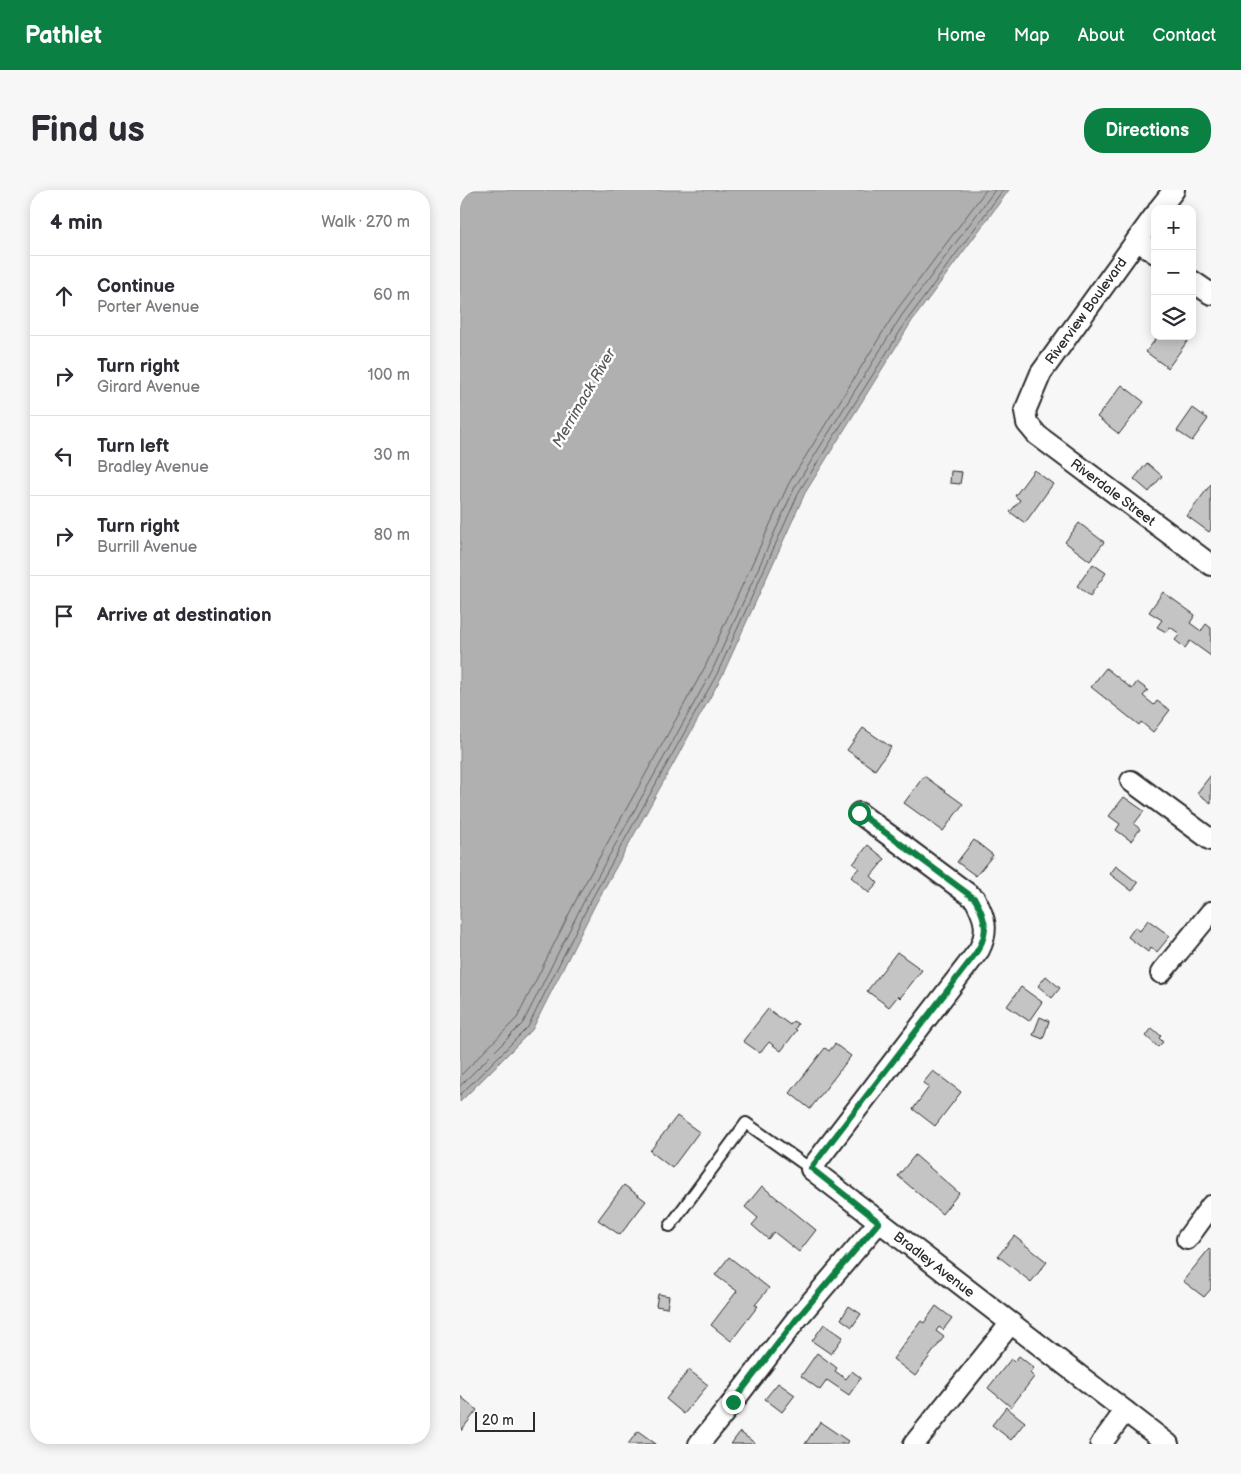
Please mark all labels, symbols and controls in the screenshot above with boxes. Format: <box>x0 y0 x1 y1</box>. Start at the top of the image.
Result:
text: Pathlet <box>25 21 102 50</box>
text: Home <box>937 25 986 46</box>
text: Map <box>1014 25 1050 46</box>
text: About <box>1078 25 1125 46</box>
text: Contact <box>1153 25 1216 46</box>
button: Directions <box>1084 108 1211 153</box>
text: Find us <box>30 109 145 152</box>
map controls <box>1151 205 1196 340</box>
button: + <box>1151 205 1196 250</box>
text: 4 min <box>50 210 103 235</box>
text: Walk · 270 m <box>321 213 410 232</box>
button: − <box>1151 250 1196 295</box>
street label: Riverview Boulevard <box>1042 254 1130 368</box>
text: Continue <box>97 275 175 298</box>
icon: ahead <box>50 282 78 310</box>
text: 60 m <box>373 286 410 305</box>
button: layers <box>1151 295 1196 340</box>
text: Porter Avenue <box>97 298 199 317</box>
water label: Merrimack River <box>548 344 621 451</box>
text: Turn right <box>97 355 180 378</box>
icon: right <box>50 362 78 390</box>
text: 100 m <box>367 366 410 385</box>
text: Girard Avenue <box>97 378 200 397</box>
text: Turn left <box>97 435 169 458</box>
icon: left <box>50 442 78 470</box>
text: 30 m <box>373 446 410 465</box>
street label: Riverdale Street <box>1067 455 1160 530</box>
text: Bradley Avenue <box>97 458 209 477</box>
text: Turn right <box>97 515 180 538</box>
icon: right <box>50 522 78 550</box>
text: 80 m <box>374 526 410 545</box>
text: Burrill Avenue <box>97 538 197 557</box>
icon: arrive <box>50 602 78 630</box>
text: Arrive at destination <box>97 604 272 627</box>
route start <box>848 802 871 825</box>
street label: Bradley Avenue <box>890 1227 978 1301</box>
route end <box>722 1391 745 1414</box>
scale bar <box>475 1409 535 1432</box>
text: 20 m <box>482 1412 514 1429</box>

